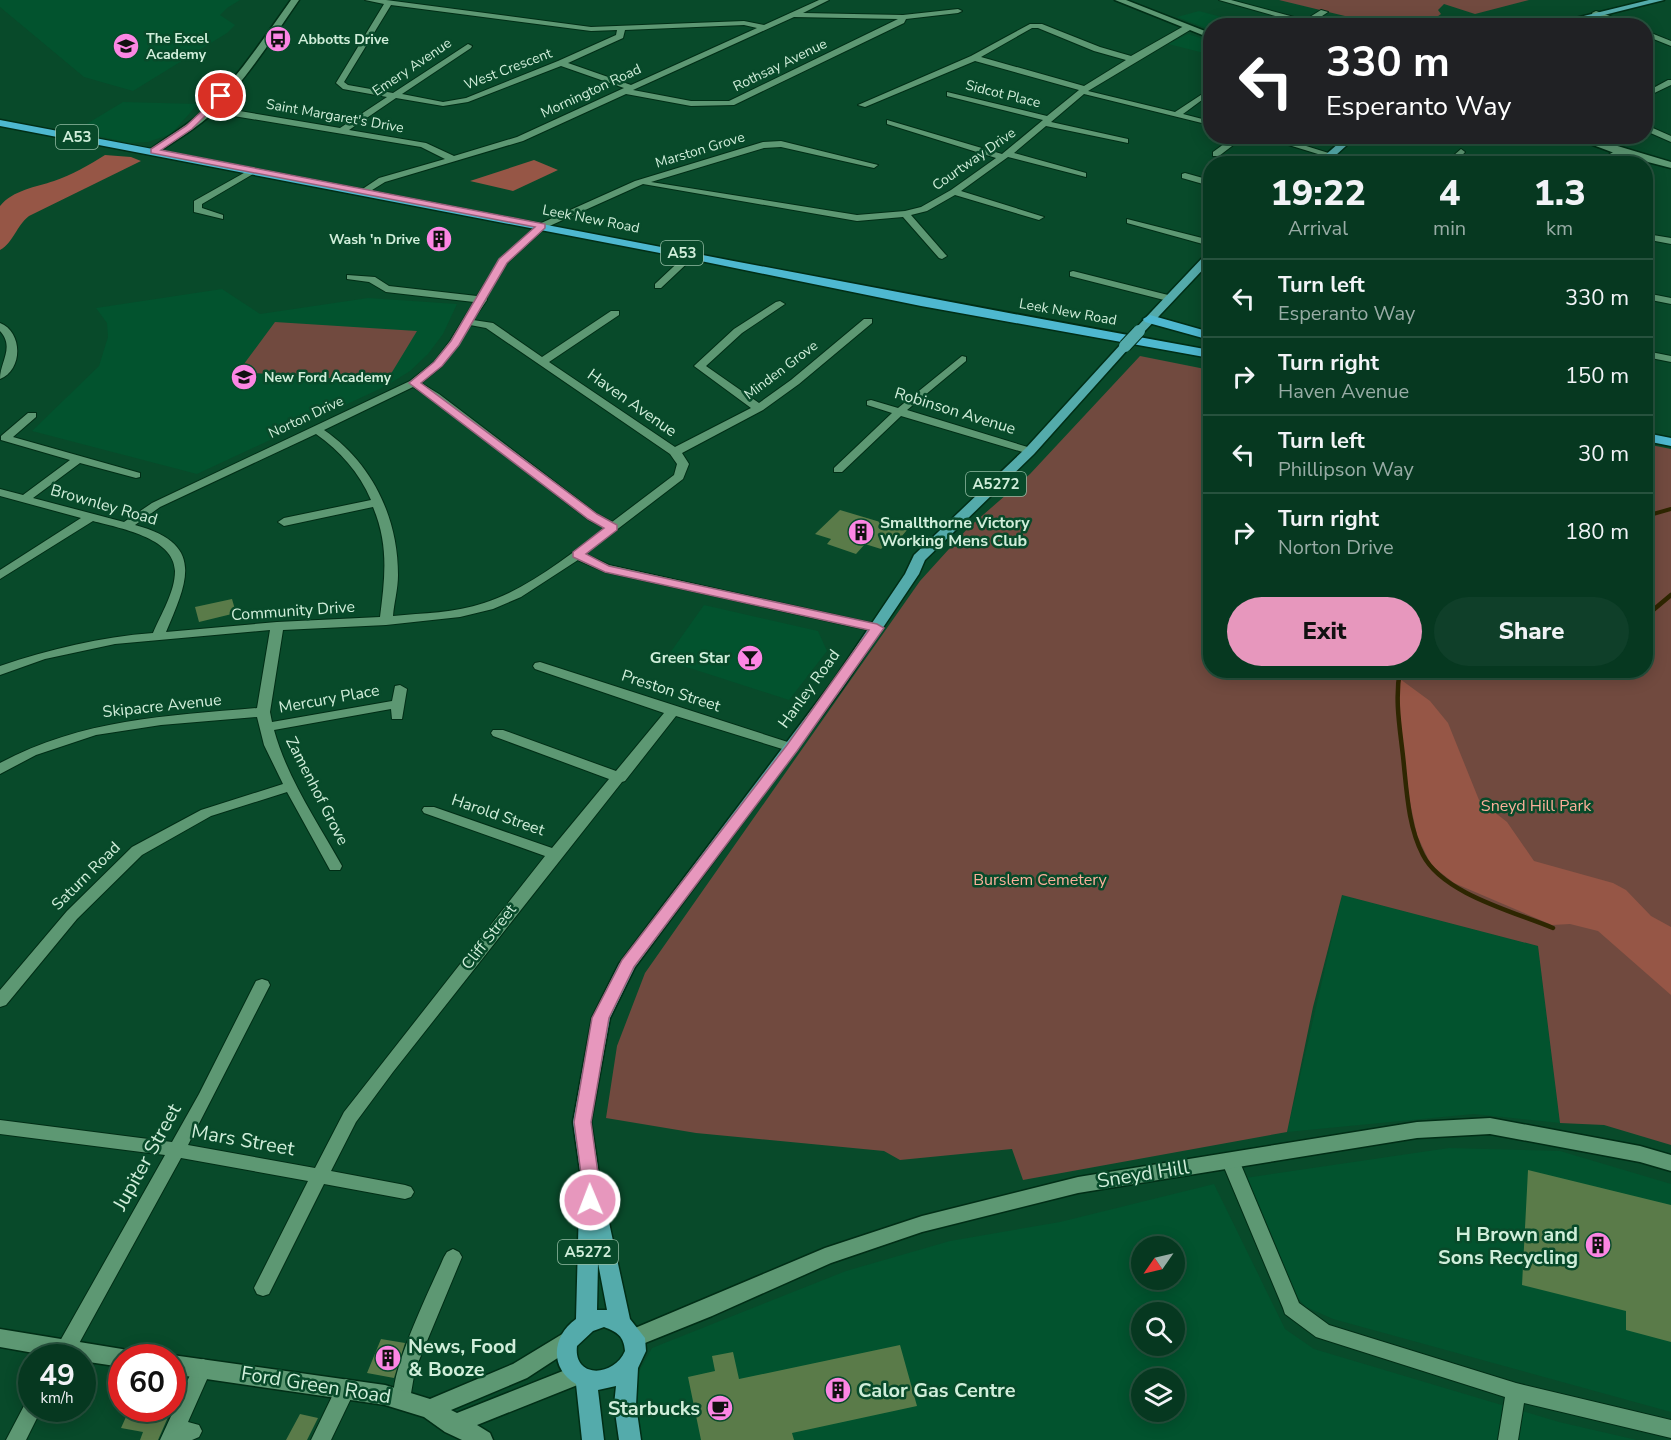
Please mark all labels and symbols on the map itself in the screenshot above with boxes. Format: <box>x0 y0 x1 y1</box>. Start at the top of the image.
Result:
bus stop icon: Abbotts Drive <box>263 24 293 54</box>
place label: The Excel Academy <box>146 29 209 64</box>
place label: Abbotts Drive <box>298 30 389 49</box>
school or university icon: The Excel Academy <box>111 31 141 61</box>
street label: Emery Avenue <box>369 34 455 100</box>
street label: Rothsay Avenue <box>730 34 830 96</box>
street label: West Crescent <box>461 44 555 94</box>
street label: Mornington Road <box>538 59 644 123</box>
pin <box>195 70 246 121</box>
street label: Sidcot Place <box>963 75 1043 113</box>
street label: Saint Margaret's Drive <box>265 95 405 137</box>
street label: Courtway Drive <box>928 123 1020 195</box>
road number: A53 <box>56 125 98 149</box>
street label: Marston Grove <box>653 127 747 173</box>
street label: Leek New Road <box>541 200 641 238</box>
building icon: Wash 'n Drive <box>424 224 454 254</box>
place label: Wash 'n Drive <box>329 230 420 249</box>
road number: A53 <box>661 241 703 265</box>
street label: Leek New Road <box>1018 294 1118 330</box>
street label: Minden Grove <box>740 336 822 404</box>
school or university icon: New Ford Academy <box>229 362 259 392</box>
street label: Haven Avenue <box>583 364 681 442</box>
place label: New Ford Academy <box>264 368 392 387</box>
street label: Robinson Avenue <box>892 382 1018 440</box>
street label: Norton Drive <box>265 391 347 443</box>
road number: A5272 <box>966 472 1026 496</box>
street label: Brownley Road <box>48 479 160 531</box>
place label: Smallthorne Victory Working Mens Club <box>880 512 1030 552</box>
building icon: Smallthorne Victory Working Mens Club <box>846 517 876 547</box>
street label: Community Drive <box>230 596 356 626</box>
bar icon: Green Star <box>735 643 765 673</box>
street label: Hanley Road <box>773 645 845 733</box>
place label: Green Star <box>650 647 731 669</box>
street label: Preston Street <box>619 665 724 717</box>
street label: Mercury Place <box>277 679 381 719</box>
street label: Skipacre Avenue <box>101 689 223 723</box>
street label: Zamenhof Grove <box>280 733 354 849</box>
street label: Harold Street <box>449 789 548 841</box>
park label: Sneyd Hill Park <box>1481 795 1592 817</box>
street label: Saturn Road <box>47 837 125 915</box>
park label: Burslem Cemetery <box>973 869 1108 891</box>
street label: Cliff Street <box>457 899 522 974</box>
street label: Jupiter Street <box>106 1098 188 1216</box>
street label: Mars Street <box>189 1118 298 1163</box>
street label: Sneyd Hill <box>1095 1153 1191 1195</box>
position arrow <box>558 1168 622 1232</box>
place label: H Brown and Sons Recycling <box>1438 1221 1578 1271</box>
building icon: H Brown and Sons Recycling <box>1583 1230 1613 1260</box>
north arrow <box>1131 1236 1185 1290</box>
road number: A5272 <box>558 1240 618 1264</box>
place label: News, Food & Booze <box>408 1333 516 1383</box>
building icon: News, Food & Booze <box>373 1343 403 1373</box>
speed limit sign: 60 <box>108 1344 186 1422</box>
street label: Ford Green Road <box>239 1360 393 1410</box>
building icon: Calor Gas Centre <box>823 1375 853 1405</box>
place label: Calor Gas Centre <box>858 1377 1016 1404</box>
cafe icon: Starbucks <box>705 1393 735 1423</box>
place label: Starbucks <box>608 1395 700 1422</box>

